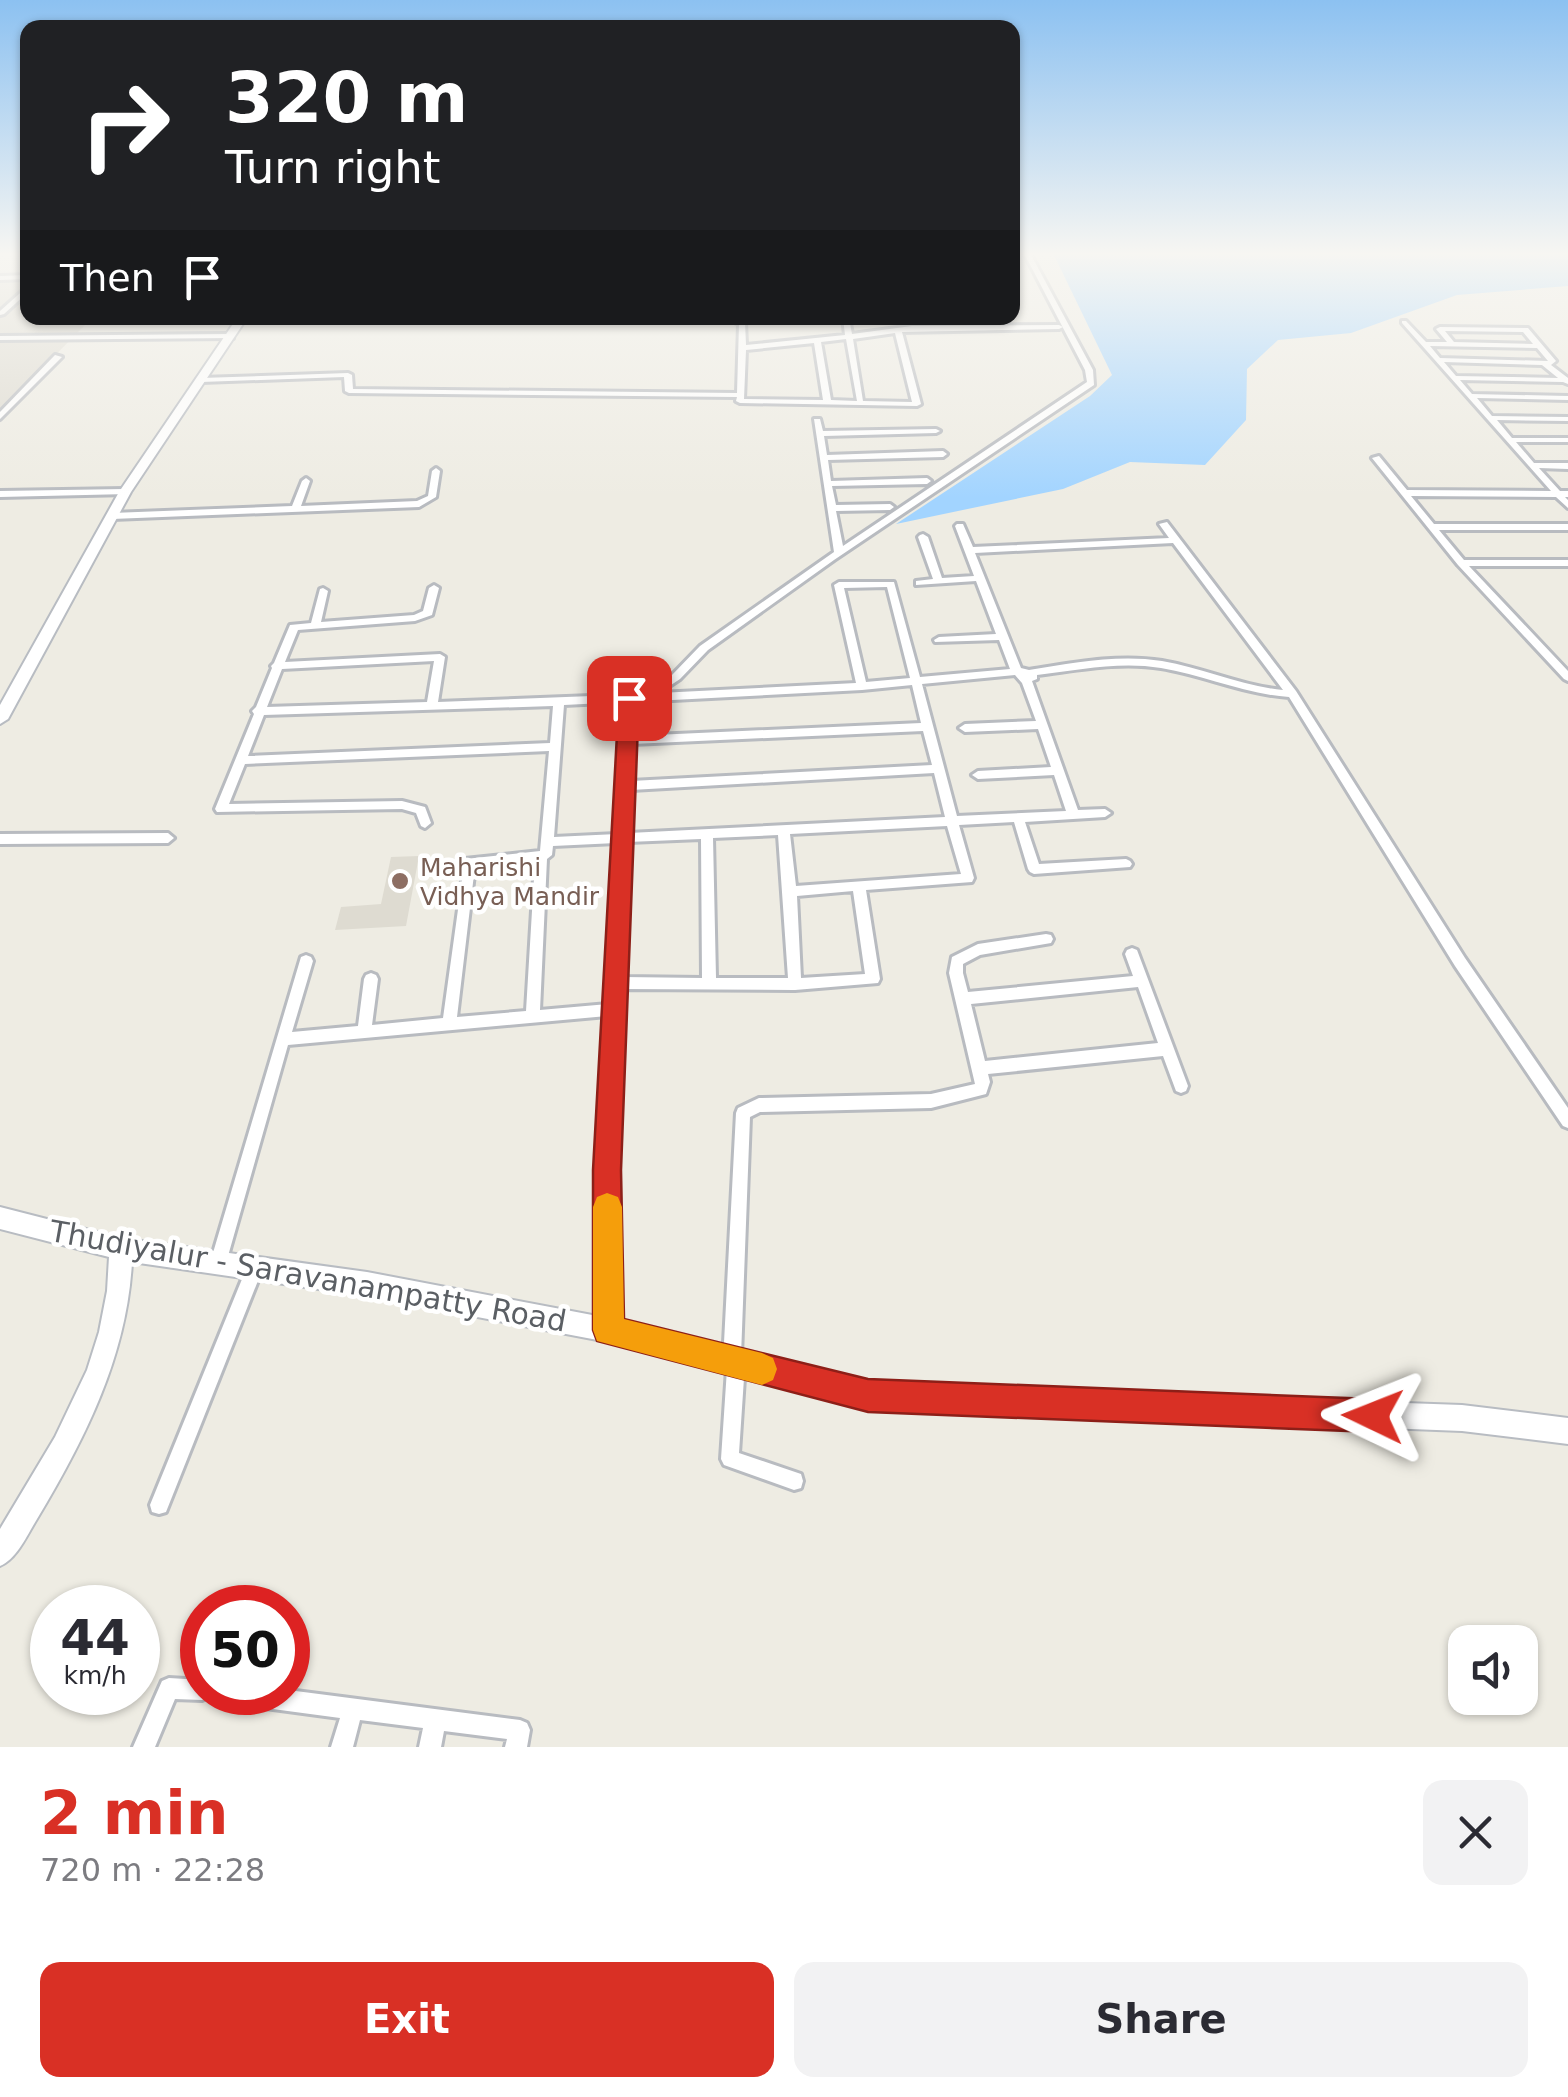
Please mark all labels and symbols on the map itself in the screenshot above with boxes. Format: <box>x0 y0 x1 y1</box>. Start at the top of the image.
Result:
pin <box>587 656 672 741</box>
place label: Maharishi Vidhya Mandir <box>420 853 600 911</box>
marker: Maharishi Vidhya Mandir <box>389 870 411 892</box>
street label: Thudiyalur - Saravanampatty Road <box>46 1213 569 1339</box>
position arrow <box>1321 1364 1425 1468</box>
speed limit sign: 50 <box>180 1585 310 1715</box>

